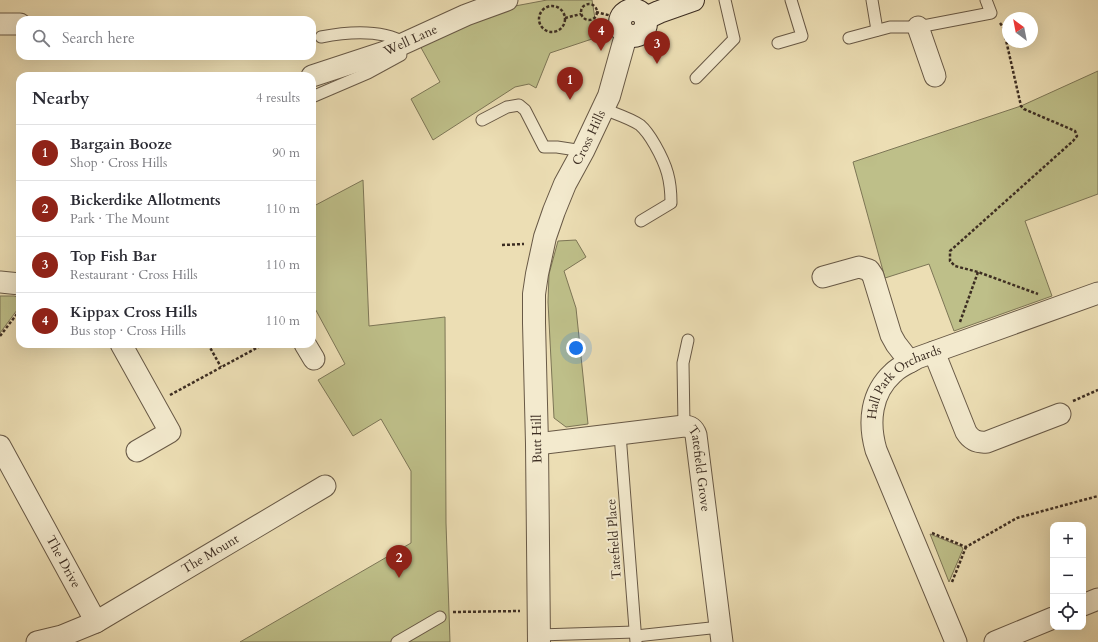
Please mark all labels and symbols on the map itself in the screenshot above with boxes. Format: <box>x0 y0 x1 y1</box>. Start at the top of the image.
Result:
north arrow <box>1002 12 1038 48</box>
pin: 4 <box>588 18 614 51</box>
street label: Well Lane <box>380 20 440 61</box>
pin: 3 <box>644 31 670 64</box>
pin: 1 <box>557 67 583 100</box>
street label: Cross Hills <box>568 107 610 169</box>
your location <box>566 338 586 358</box>
street label: Hall Park Orchards <box>863 341 944 420</box>
street label: Butt Hill <box>528 414 546 464</box>
street label: Tatefield Grove <box>684 422 715 513</box>
street label: Tatefield Place <box>602 498 626 580</box>
street label: The Mount <box>178 530 242 578</box>
street label: The Drive <box>42 532 85 592</box>
pin: 2 <box>386 545 412 578</box>

